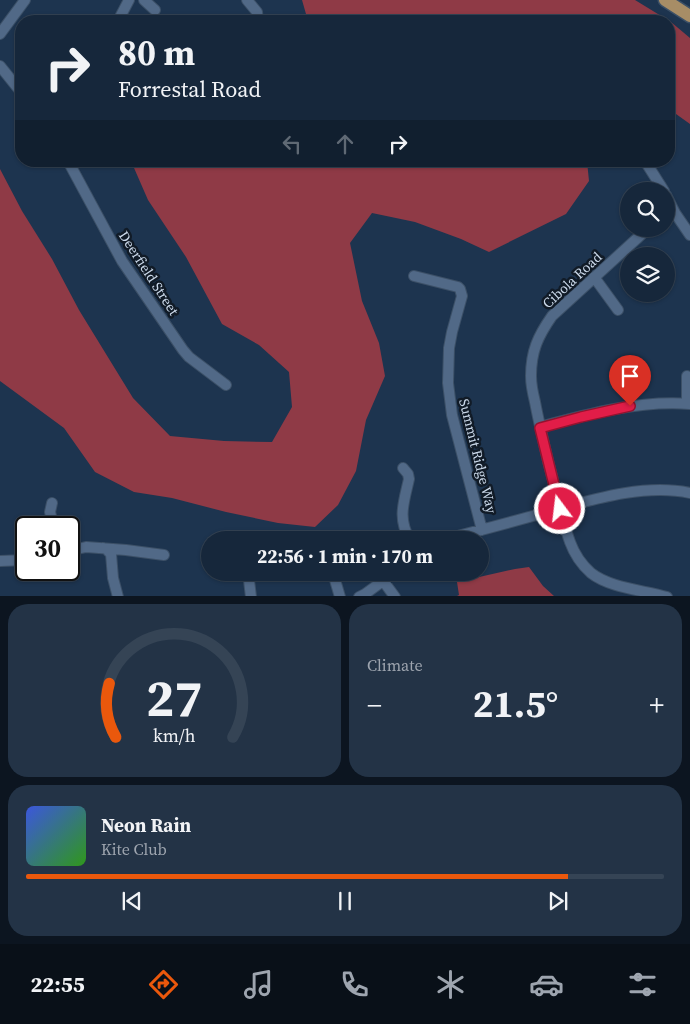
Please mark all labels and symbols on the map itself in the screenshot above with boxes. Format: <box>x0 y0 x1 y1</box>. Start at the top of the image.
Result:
street label: Deerfield Street <box>114 227 184 320</box>
street label: Cibola Road <box>538 247 606 313</box>
pin <box>609 355 651 406</box>
street label: Summit Ridge Way <box>454 397 502 516</box>
position arrow <box>533 482 585 534</box>
speed limit sign: 30 <box>15 516 80 581</box>

